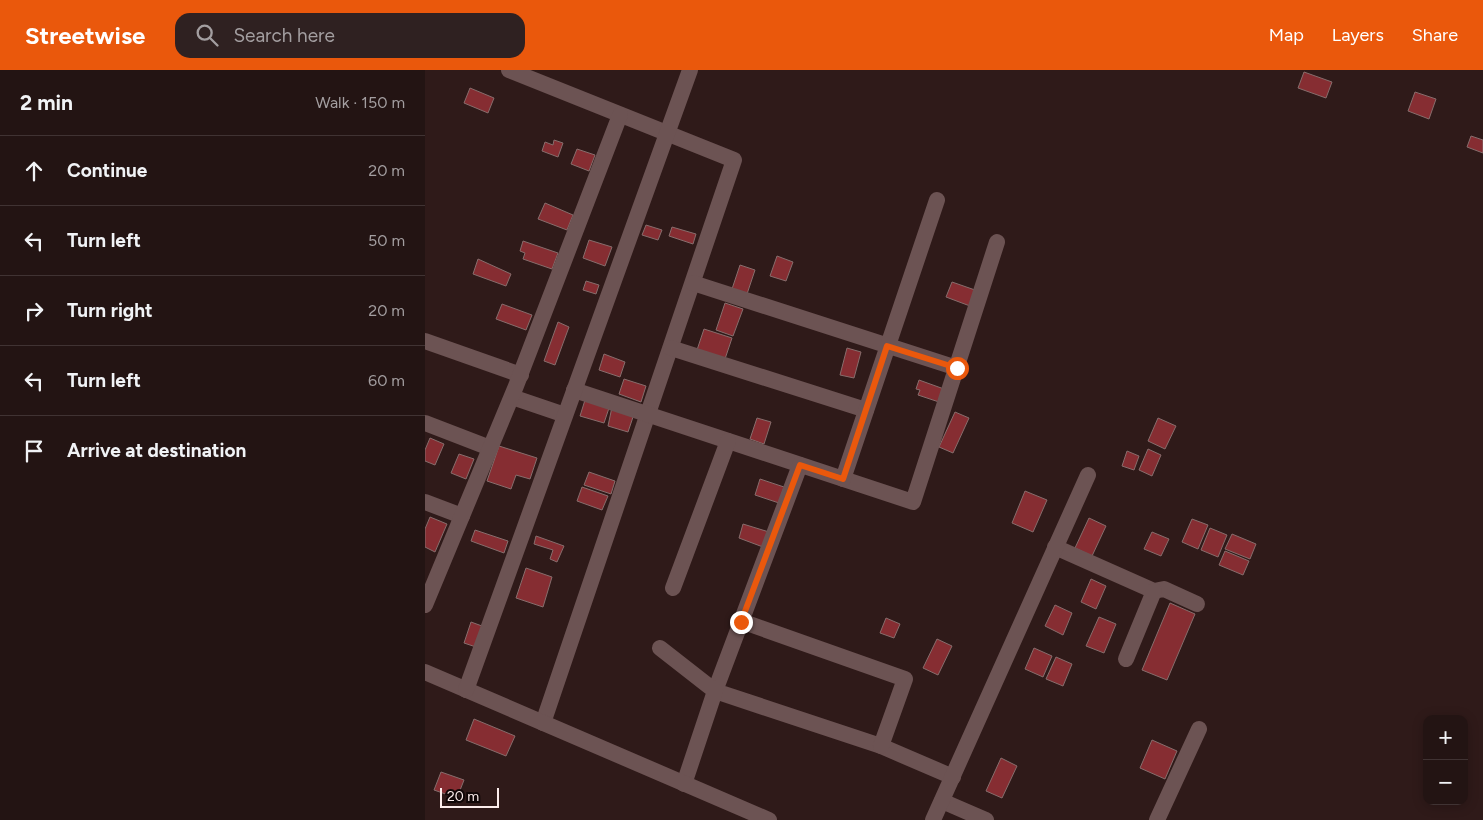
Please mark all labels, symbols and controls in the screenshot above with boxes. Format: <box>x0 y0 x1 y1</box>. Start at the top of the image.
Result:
search box <box>175 13 525 58</box>
text: Streetwise <box>25 21 145 50</box>
icon: search <box>193 21 221 49</box>
text: Search here <box>233 24 335 47</box>
text: Map <box>1269 24 1304 46</box>
text: Layers <box>1332 24 1384 46</box>
text: Share <box>1412 24 1458 46</box>
text: 2 min <box>20 90 73 115</box>
text: Walk · 150 m <box>315 93 405 112</box>
icon: ahead <box>20 157 48 185</box>
text: Continue <box>67 159 147 182</box>
text: 20 m <box>368 161 405 180</box>
icon: left <box>20 227 48 255</box>
text: Turn left <box>67 229 141 252</box>
text: 50 m <box>368 231 405 250</box>
icon: right <box>20 297 48 325</box>
text: Turn right <box>67 299 153 322</box>
text: 20 m <box>368 301 405 320</box>
route start <box>946 357 969 380</box>
icon: left <box>20 367 48 395</box>
text: Turn left <box>67 369 141 392</box>
text: 60 m <box>368 371 405 390</box>
icon: arrive <box>20 437 48 465</box>
text: Arrive at destination <box>67 439 246 462</box>
route end <box>730 611 753 634</box>
map controls <box>1423 715 1468 805</box>
button: + <box>1423 715 1468 760</box>
button: − <box>1423 760 1468 805</box>
scale bar <box>440 785 499 808</box>
text: 20 m <box>447 788 479 805</box>

